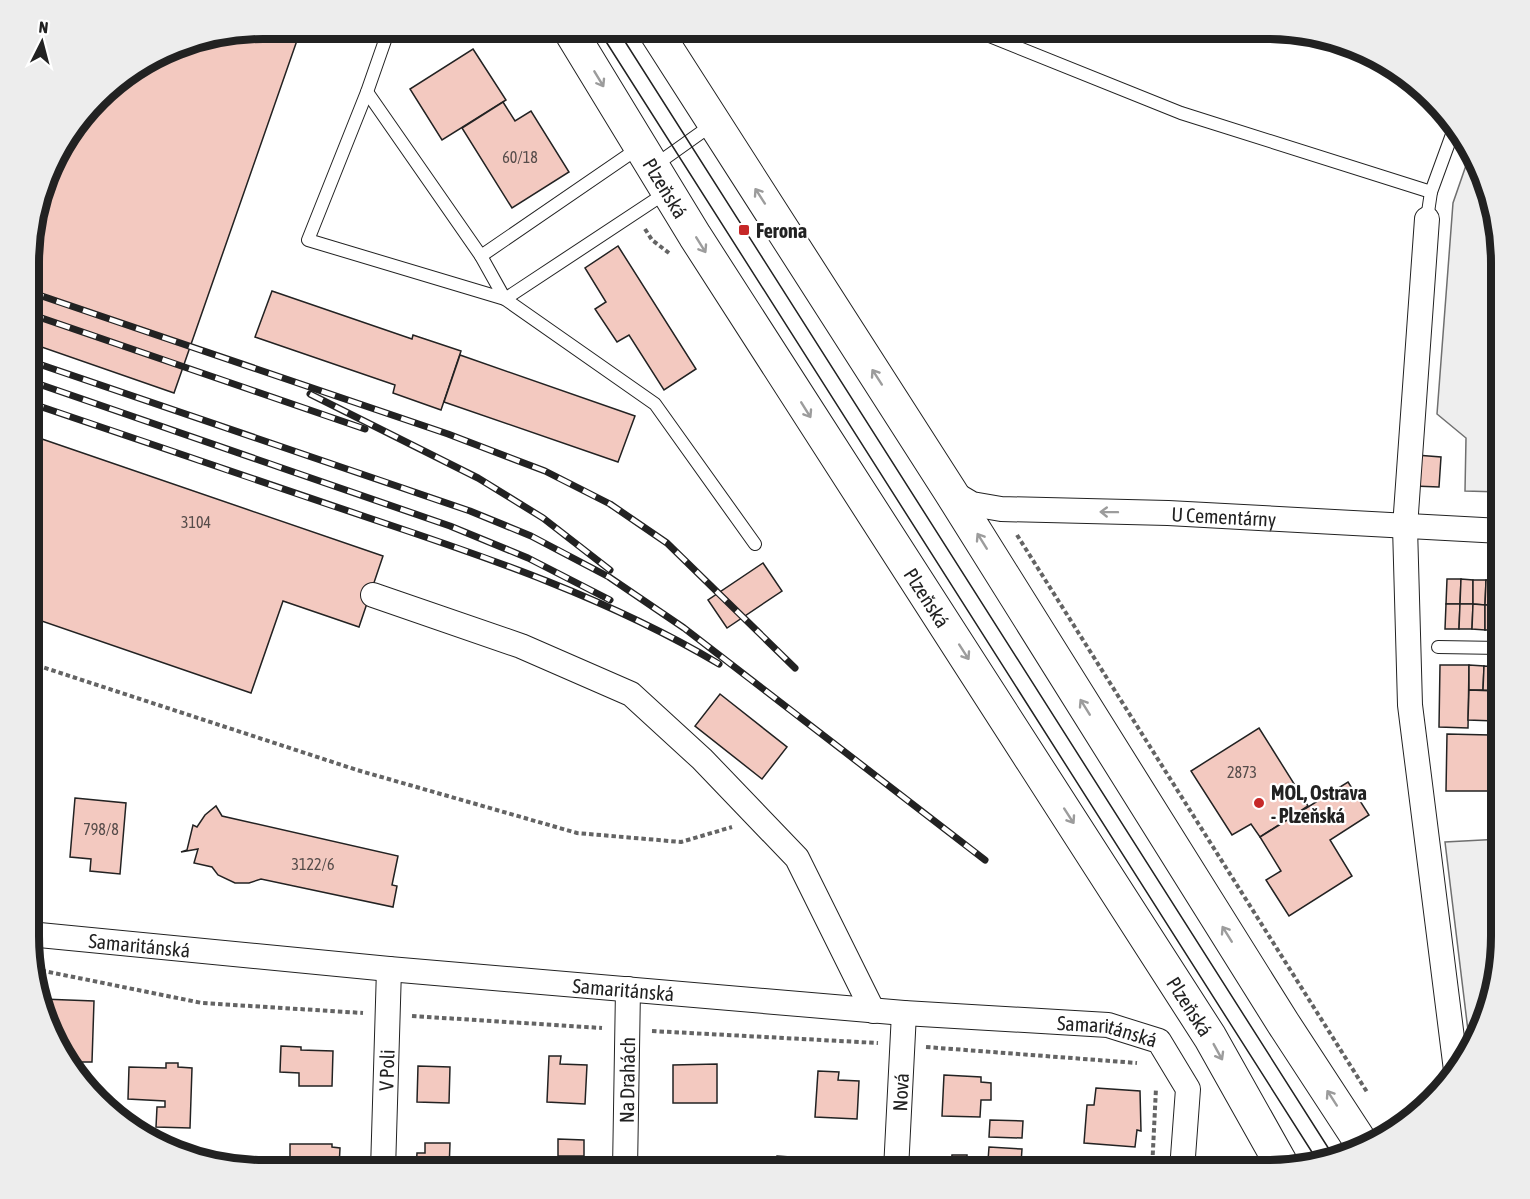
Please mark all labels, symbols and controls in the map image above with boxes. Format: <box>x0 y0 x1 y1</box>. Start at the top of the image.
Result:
north arrow <box>12 12 72 72</box>
text: N <box>38 18 49 37</box>
one-way arrow <box>594 70 606 87</box>
house number: 60/18 <box>502 148 538 166</box>
street label: Plzeňská <box>639 154 693 222</box>
one-way arrow <box>753 188 765 205</box>
place label: Ferona <box>756 219 807 242</box>
marker: Ferona <box>737 223 751 237</box>
one-way arrow <box>695 236 707 253</box>
one-way arrow <box>870 369 883 386</box>
one-way arrow <box>799 401 812 418</box>
street label: U Cementárny <box>1171 502 1277 530</box>
one-way arrow <box>1100 506 1120 517</box>
house number: 3104 <box>181 513 211 531</box>
one-way arrow <box>975 533 988 550</box>
street label: Plzeňská <box>900 563 955 631</box>
one-way arrow <box>958 643 970 659</box>
one-way arrow <box>1079 699 1091 716</box>
house number: 2873 <box>1227 763 1257 781</box>
place label: MOL, Ostrava - Plzeňská <box>1271 781 1367 827</box>
marker: MOL, Ostrava - Plzeňská <box>1252 796 1266 810</box>
one-way arrow <box>1063 807 1075 824</box>
house number: 798/8 <box>83 820 119 838</box>
house number: 3122/6 <box>291 855 335 873</box>
one-way arrow <box>1221 926 1233 943</box>
street label: Samaritánská <box>88 928 191 961</box>
street label: Plzeňská <box>1163 972 1218 1040</box>
street label: Samaritánská <box>572 973 675 1005</box>
street label: Samaritánská <box>1057 1011 1160 1051</box>
street label: Na Drahách <box>614 1037 639 1123</box>
one-way arrow <box>1212 1043 1224 1060</box>
street label: V Poli <box>374 1049 398 1091</box>
street label: Nová <box>888 1072 912 1112</box>
one-way arrow <box>1326 1090 1338 1107</box>

